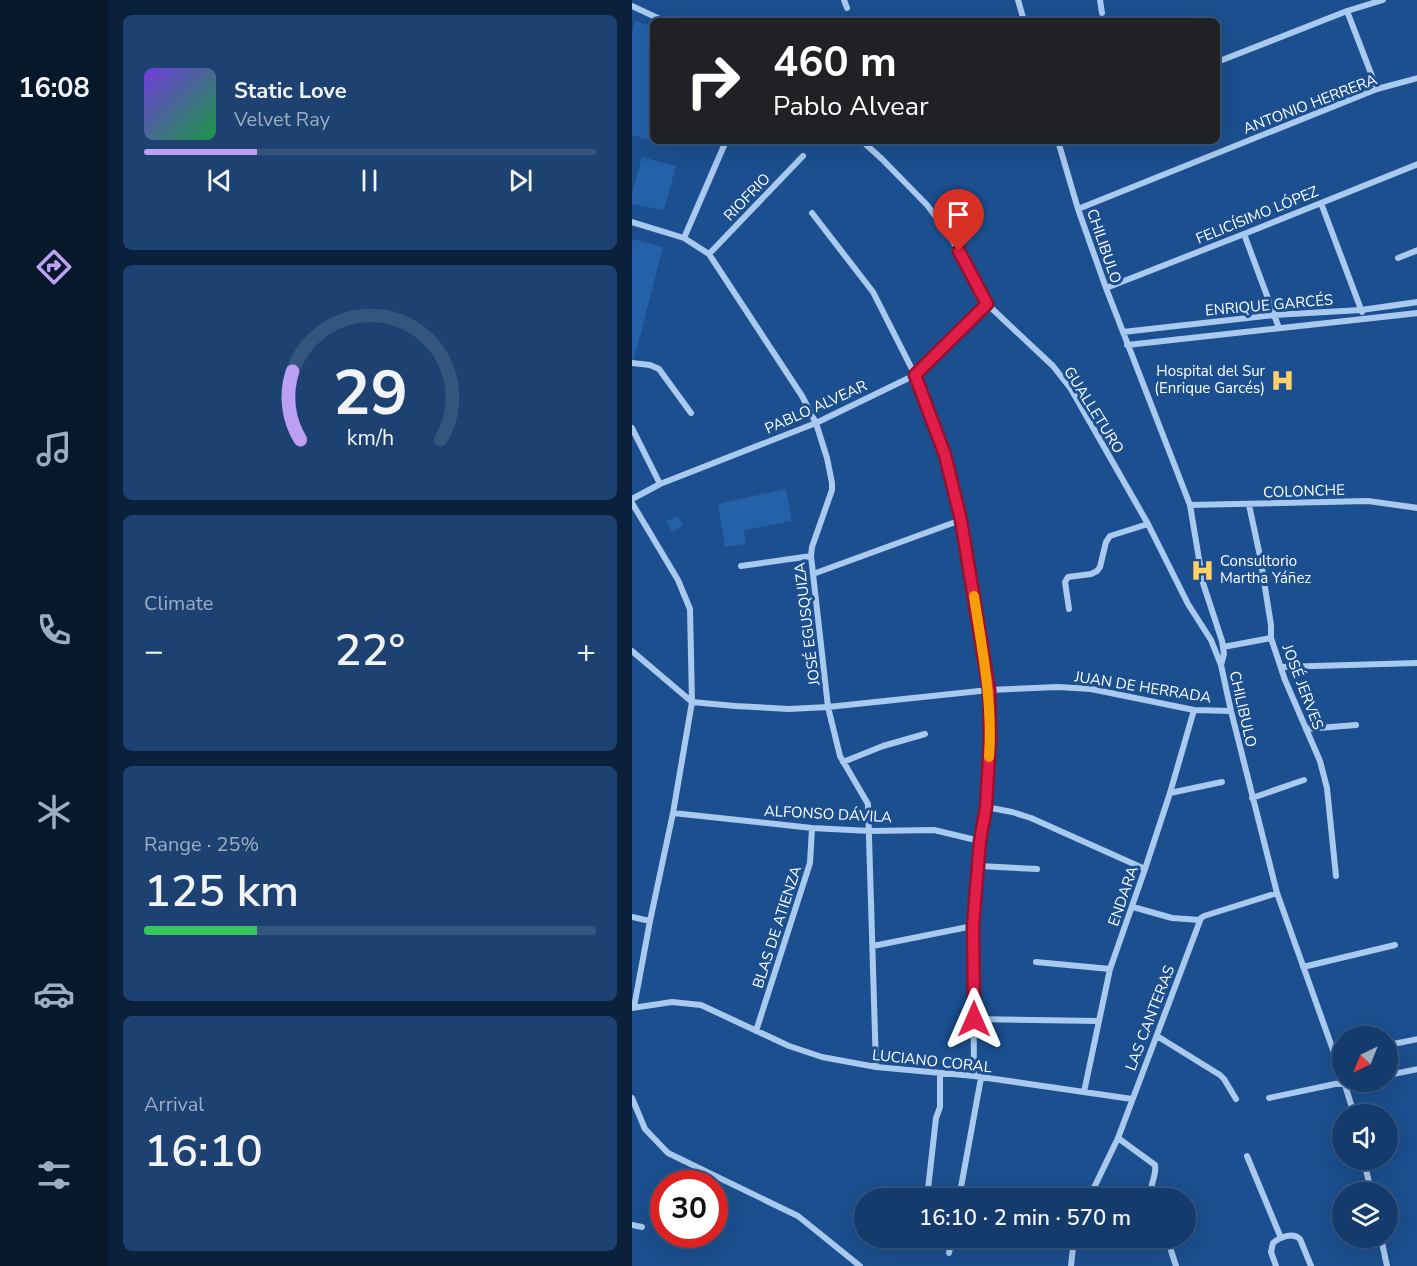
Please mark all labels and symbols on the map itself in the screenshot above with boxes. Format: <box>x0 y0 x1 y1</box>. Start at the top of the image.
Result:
street label: ANTONIO HERRERA <box>1240 69 1380 139</box>
street label: RIOFRIO <box>719 169 775 225</box>
street label: FELICÍSIMO LÓPEZ <box>1192 180 1321 249</box>
pin <box>933 189 984 251</box>
street label: CHILIBULO <box>1082 206 1126 286</box>
street label: ENRIQUE GARCÉS <box>1204 289 1334 321</box>
place label: Hospital del Sur (Enrique Garcés) <box>1154 361 1266 398</box>
street label: GUALLETURO <box>1059 363 1129 457</box>
hospital icon: Hospital del Sur (Enrique Garcés) <box>1270 367 1296 393</box>
street label: PABLO ALVEAR <box>762 376 870 438</box>
street label: COLONCHE <box>1263 480 1345 502</box>
place label: Consultorio Martha Yáñez <box>1220 551 1311 588</box>
hospital icon: Consultorio Martha Yáñez <box>1189 557 1215 583</box>
street label: JOSÉ EGUSQUIZA <box>790 561 825 688</box>
street label: JOSÉ JERVES <box>1277 641 1328 733</box>
street label: JUAN DE HERRADA <box>1072 666 1213 708</box>
street label: CHILIBULO <box>1225 669 1261 749</box>
street label: ALFONSO DÁVILA <box>763 801 893 827</box>
street label: BLAS DE ATIENZA <box>748 863 806 991</box>
street label: ENDARA <box>1103 863 1143 929</box>
street label: LAS CANTERAS <box>1121 962 1179 1074</box>
position arrow <box>942 987 1006 1051</box>
north arrow <box>1332 1026 1398 1092</box>
street label: LUCIANO CORAL <box>871 1045 993 1077</box>
speed limit sign: 30 <box>650 1170 728 1248</box>

